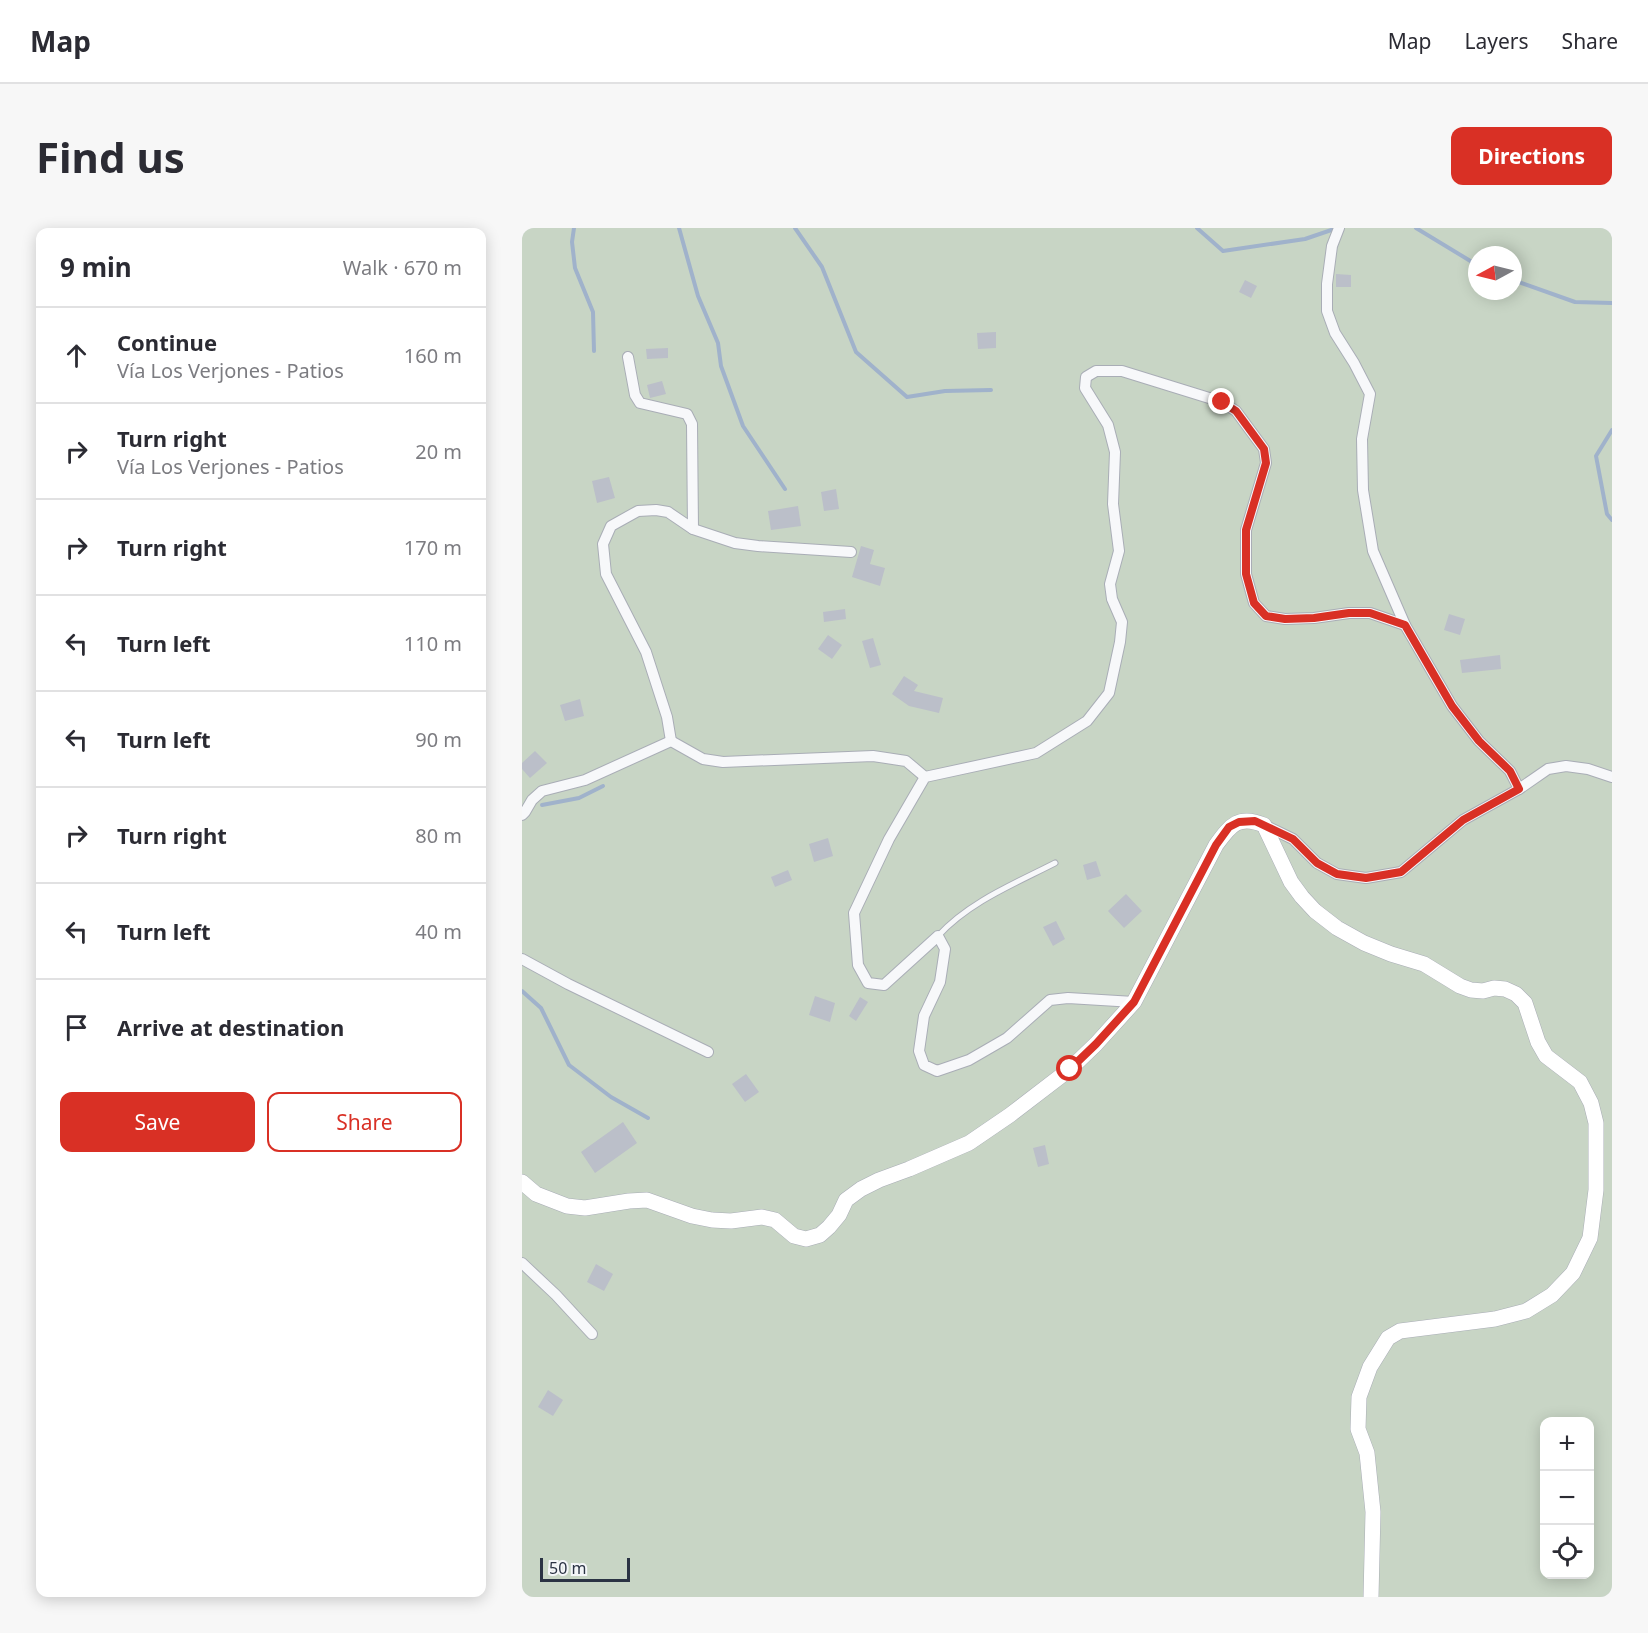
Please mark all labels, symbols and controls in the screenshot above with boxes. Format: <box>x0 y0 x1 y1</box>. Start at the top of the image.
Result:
text: Map <box>30 22 91 60</box>
text: Map <box>1388 27 1432 55</box>
text: Layers <box>1465 27 1529 55</box>
text: Share <box>1562 27 1618 55</box>
button: Directions <box>1451 127 1612 185</box>
text: Find us <box>36 128 185 185</box>
north arrow <box>1468 246 1522 300</box>
text: 9 min <box>60 249 132 285</box>
text: Walk · 670 m <box>343 254 462 281</box>
text: Continue <box>117 327 217 357</box>
icon: ahead <box>60 339 93 372</box>
text: 160 m <box>404 342 462 369</box>
text: Vía Los Verjones - Patios <box>117 357 344 384</box>
route end <box>1208 388 1234 414</box>
text: Turn right <box>117 423 227 453</box>
icon: right <box>60 435 93 468</box>
text: 20 m <box>415 438 462 465</box>
text: Vía Los Verjones - Patios <box>117 453 344 480</box>
icon: right <box>60 531 93 564</box>
text: Turn right <box>117 532 227 562</box>
text: 170 m <box>404 534 462 561</box>
icon: left <box>60 627 93 660</box>
text: Turn left <box>117 628 211 658</box>
text: 110 m <box>404 630 462 657</box>
icon: left <box>60 723 93 756</box>
text: Turn left <box>117 724 211 754</box>
text: 90 m <box>415 726 462 753</box>
icon: right <box>60 819 93 852</box>
text: Turn right <box>117 820 227 850</box>
text: 80 m <box>415 822 462 849</box>
icon: left <box>60 915 93 948</box>
text: Turn left <box>117 916 211 946</box>
text: 40 m <box>415 918 462 945</box>
icon: arrive <box>60 1011 93 1044</box>
text: Arrive at destination <box>117 1012 344 1042</box>
route start <box>1056 1055 1082 1081</box>
button: Save <box>60 1092 255 1152</box>
button: Share <box>267 1092 462 1152</box>
map controls <box>1540 1417 1594 1579</box>
button: + <box>1540 1417 1594 1471</box>
button: − <box>1540 1471 1594 1525</box>
button: locate <box>1540 1525 1594 1579</box>
scale bar <box>540 1555 630 1582</box>
text: 50 m <box>549 1557 586 1579</box>

